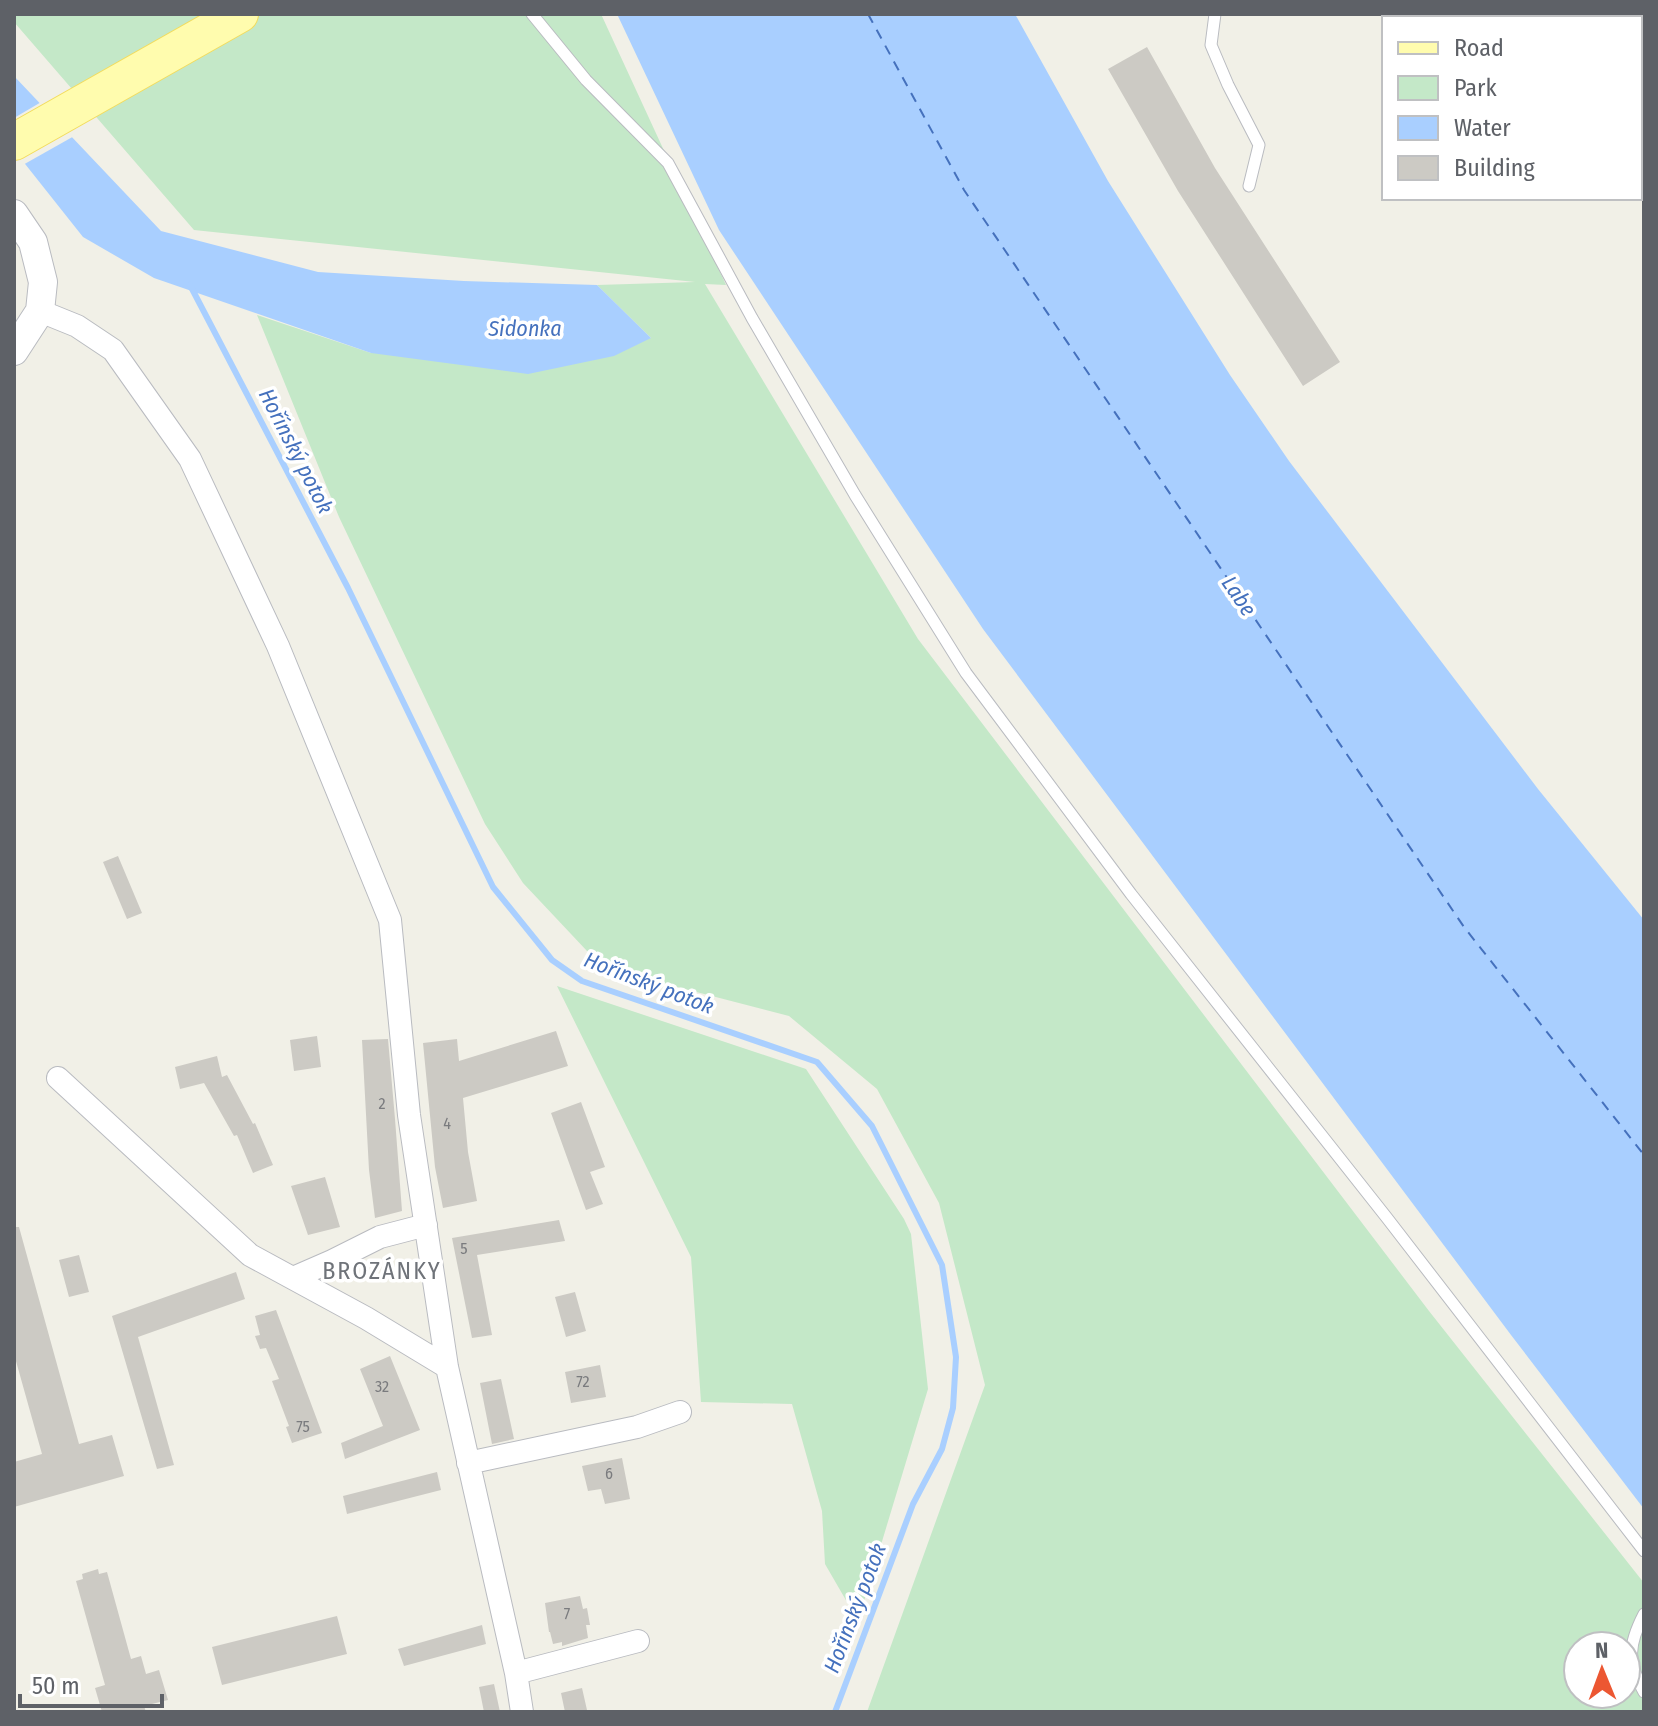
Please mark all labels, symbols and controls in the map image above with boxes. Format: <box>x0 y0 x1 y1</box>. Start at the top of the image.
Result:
legend <box>1382 16 1642 200</box>
text: Road <box>1454 34 1504 62</box>
text: Park <box>1454 74 1497 102</box>
text: Water <box>1454 114 1511 142</box>
text: Building <box>1454 154 1536 182</box>
water label: Sidonka <box>487 315 562 342</box>
water label: Hořínský potok <box>253 384 339 518</box>
water label: Labe <box>1216 571 1262 621</box>
water label: Hořínský potok <box>580 946 718 1020</box>
house number: 2 <box>378 1094 386 1113</box>
house number: 4 <box>443 1114 451 1133</box>
house number: 5 <box>460 1239 468 1258</box>
district label: BROZÁNKY <box>322 1256 442 1285</box>
house number: 72 <box>576 1372 590 1391</box>
house number: 32 <box>375 1377 389 1396</box>
house number: 75 <box>296 1417 310 1436</box>
house number: 6 <box>605 1464 613 1483</box>
water label: Hořínský potok <box>818 1539 892 1677</box>
house number: 7 <box>564 1604 571 1623</box>
north arrow <box>1562 1630 1642 1710</box>
text: N <box>1595 1637 1608 1664</box>
scale bar <box>20 1658 162 1708</box>
text: 50 m <box>32 1672 80 1700</box>

